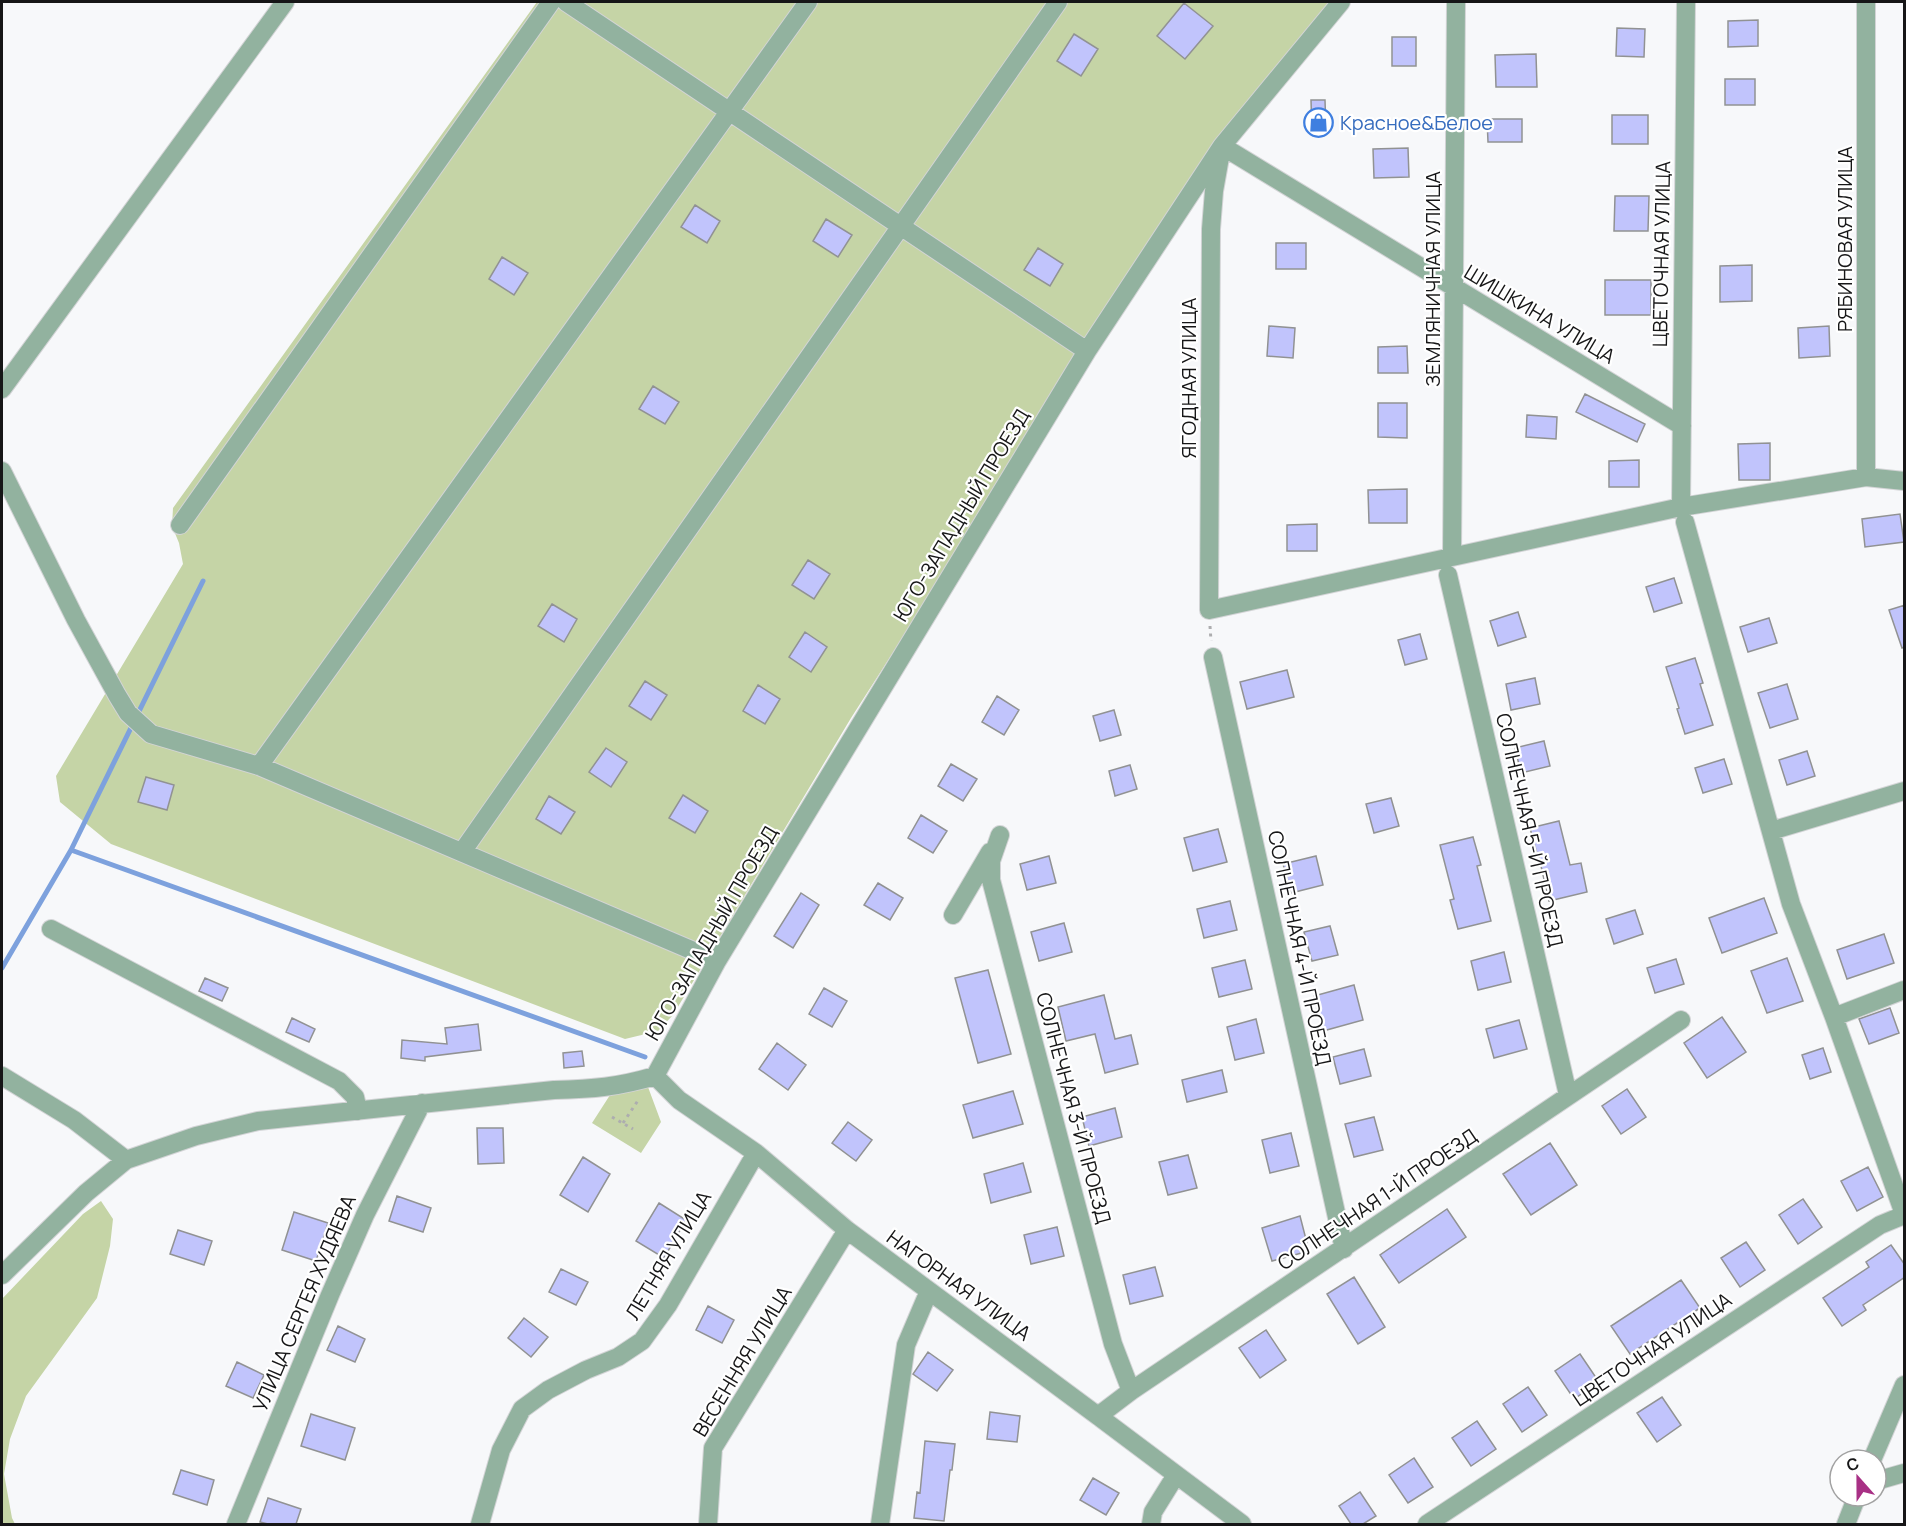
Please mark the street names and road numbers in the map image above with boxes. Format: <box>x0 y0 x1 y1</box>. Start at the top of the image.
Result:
street label: РЯБИНОВАЯ УЛИЦА <box>1831 146 1858 332</box>
street label: ЦВЕТОЧНАЯ УЛИЦА <box>1646 160 1676 347</box>
street label: ЗЕМЛЯНИЧНАЯ УЛИЦА <box>1419 171 1446 387</box>
street label: ШИШКИНА УЛИЦА <box>1459 258 1621 370</box>
street label: ЯГОДНАЯ УЛИЦА <box>1175 297 1202 458</box>
street label: ЮГО-ЗАПАДНЫЙ ПРОЕЗД <box>887 404 1035 626</box>
street label: СОЛНЕЧНАЯ 5-Й ПРОЕЗД <box>1490 711 1570 949</box>
street label: ЮГО-ЗАПАДНЫЙ ПРОЕЗД <box>638 821 784 1045</box>
street label: СОЛНЕЧНАЯ 4-Й ПРОЕЗД <box>1262 828 1338 1068</box>
street label: СОЛНЕЧНАЯ 3-Й ПРОЕЗД <box>1030 989 1118 1227</box>
street label: СОЛНЕЧНАЯ 1-Й ПРОЕЗД <box>1272 1122 1482 1276</box>
street label: ЛЕТНЯЯ УЛИЦА <box>619 1185 717 1325</box>
street label: УЛИЦА СЕРГЕЯ ХУДЯЕВА <box>246 1190 362 1416</box>
street label: НАГОРНАЯ УЛИЦА <box>881 1223 1037 1347</box>
street label: ВЕСЕННЯЯ УЛИЦА <box>686 1280 798 1441</box>
street label: ЦВЕТОЧНАЯ УЛИЦА <box>1567 1286 1737 1412</box>

